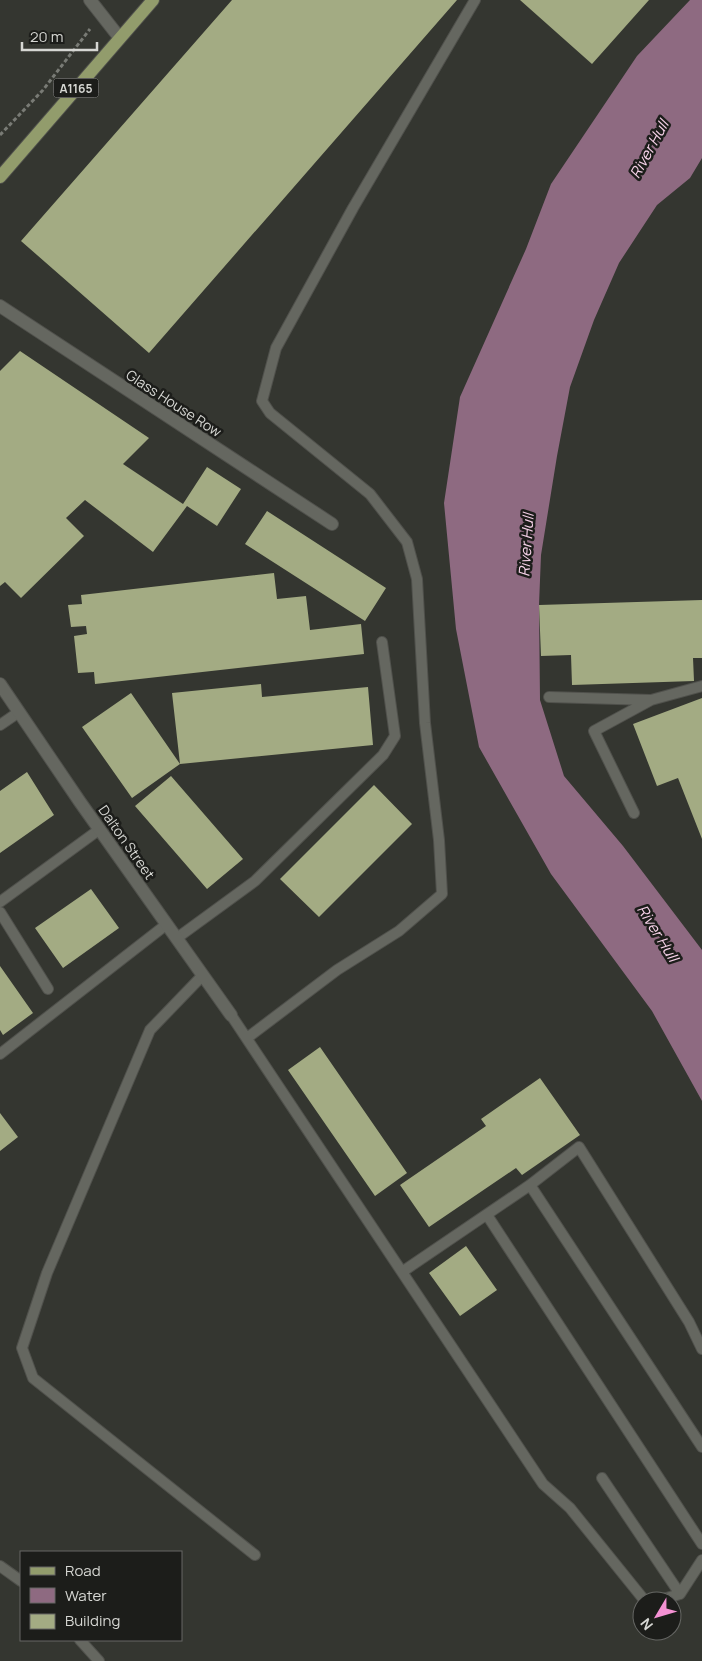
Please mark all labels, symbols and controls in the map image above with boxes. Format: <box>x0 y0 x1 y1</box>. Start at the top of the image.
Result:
scale bar <box>22 20 98 52</box>
text: 20 m <box>30 26 63 47</box>
road number: A1165 <box>54 78 98 98</box>
water label: River Hull <box>624 114 675 182</box>
street label: Glass House Row <box>122 365 226 441</box>
water label: River Hull <box>513 510 539 577</box>
street label: Dalton Street <box>94 801 160 883</box>
water label: River Hull <box>632 900 685 968</box>
legend <box>20 1551 182 1641</box>
text: Road <box>65 1560 101 1581</box>
text: Water <box>65 1585 107 1606</box>
north arrow <box>632 1591 682 1641</box>
text: Building <box>65 1610 120 1631</box>
text: N <box>636 1614 657 1634</box>

